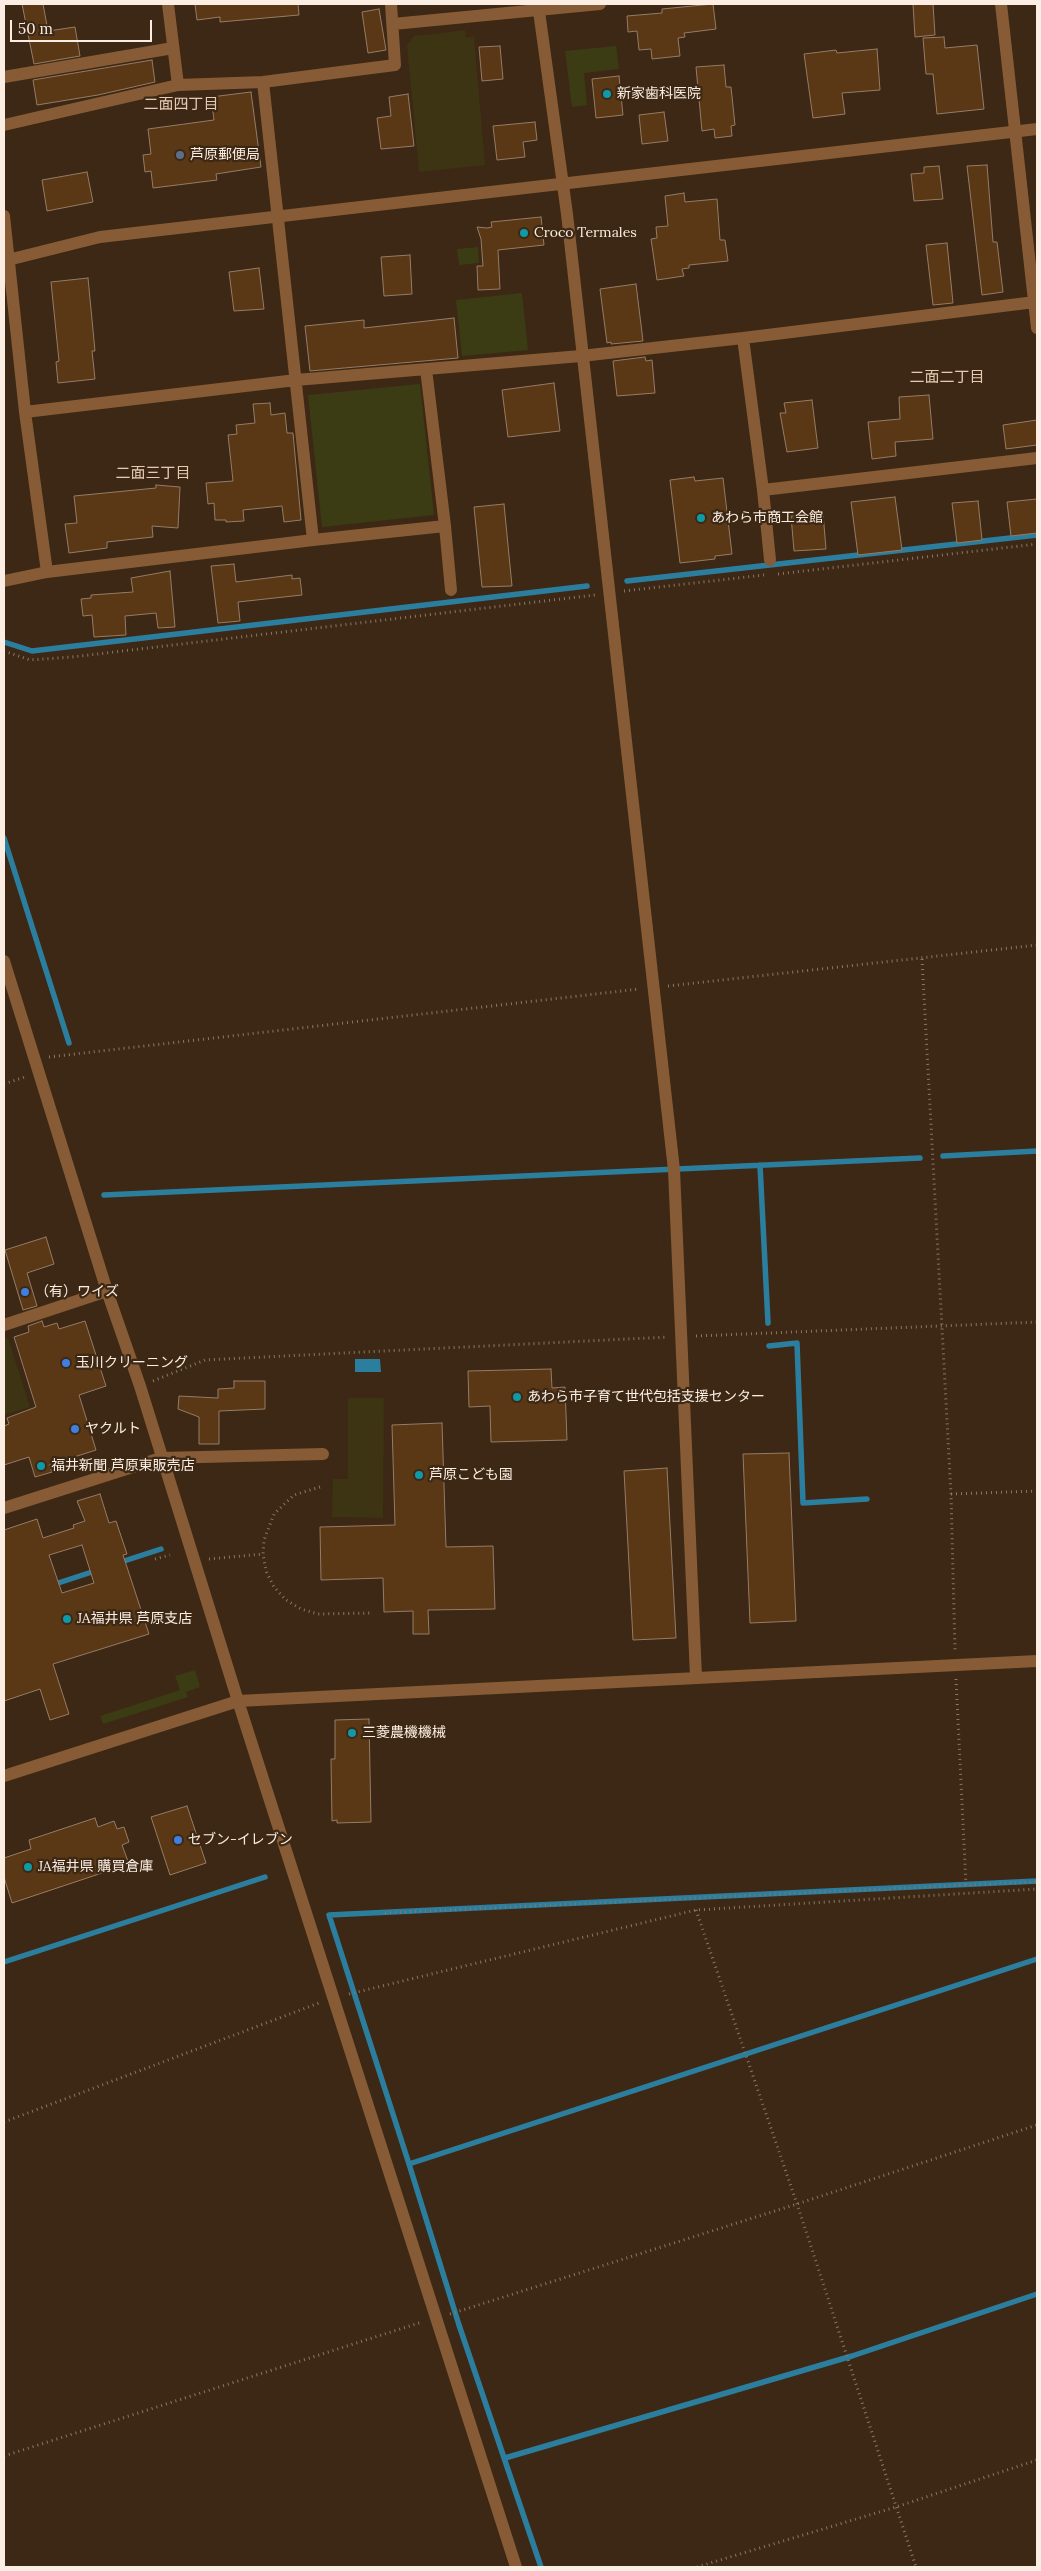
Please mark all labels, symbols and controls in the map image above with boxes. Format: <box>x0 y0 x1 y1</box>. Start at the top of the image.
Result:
scale bar <box>12 10 155 42</box>
text: 50 m <box>18 19 53 38</box>
place label: 新家歯科医院 <box>617 86 701 102</box>
marker: 新家歯科医院 <box>601 88 613 100</box>
district label: 二面四丁目 <box>144 96 218 114</box>
place label: 芦原郵便局 <box>190 147 260 163</box>
marker: 芦原郵便局 <box>174 149 186 161</box>
place label: Croco Termales <box>534 225 637 241</box>
marker: Croco Termales <box>518 227 530 239</box>
district label: 二面二丁目 <box>910 369 984 387</box>
district label: 二面三丁目 <box>116 465 190 483</box>
place label: あわら市商工会館 <box>711 510 823 526</box>
marker: あわら市商工会館 <box>695 512 707 524</box>
place label: （有）ワイズ <box>35 1284 119 1300</box>
marker: （有）ワイズ <box>19 1286 31 1298</box>
place label: 玉川クリーニング <box>76 1355 188 1371</box>
marker: 玉川クリーニング <box>60 1357 72 1369</box>
place label: あわら市子育て世代包括支援センター <box>527 1389 765 1405</box>
marker: あわら市子育て世代包括支援センター <box>511 1391 523 1403</box>
place label: ヤクルト <box>85 1421 141 1437</box>
marker: ヤクルト <box>69 1423 81 1435</box>
place label: 福井新聞 芦原東販売店 <box>51 1458 195 1474</box>
marker: 福井新聞 芦原東販売店 <box>35 1460 47 1472</box>
place label: 芦原こども園 <box>429 1467 513 1483</box>
marker: 芦原こども園 <box>413 1469 425 1481</box>
place label: JA福井県 芦原支店 <box>77 1611 192 1627</box>
marker: JA福井県 芦原支店 <box>61 1613 73 1625</box>
place label: 三菱農機機械 <box>362 1725 446 1741</box>
marker: 三菱農機機械 <box>346 1727 358 1739</box>
place label: セブン-イレブン <box>188 1832 293 1848</box>
marker: セブン-イレブン <box>172 1834 184 1846</box>
place label: JA福井県 購買倉庫 <box>38 1859 153 1875</box>
marker: JA福井県 購買倉庫 <box>22 1861 34 1873</box>

